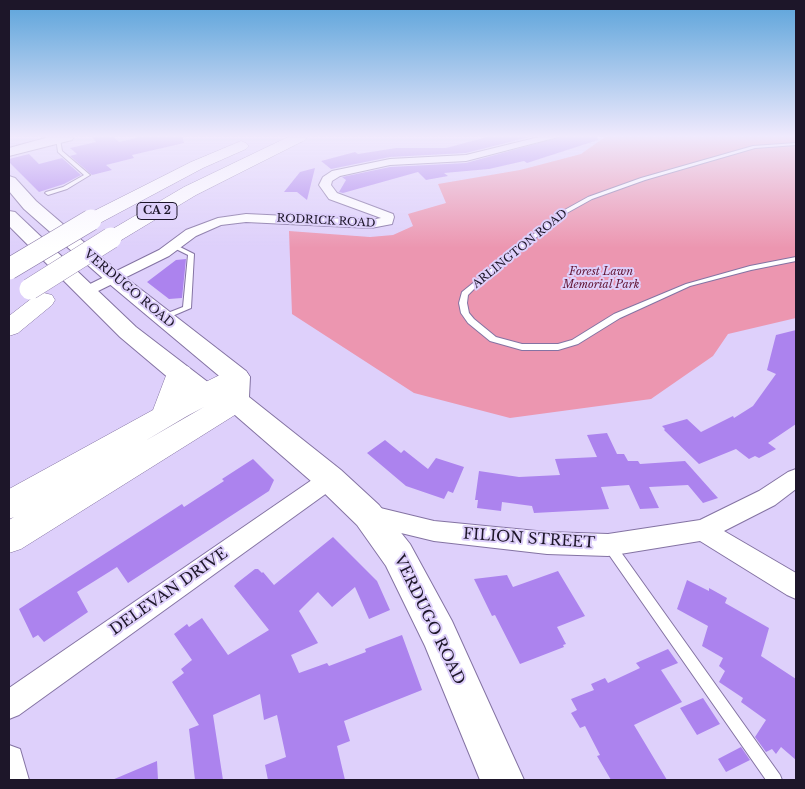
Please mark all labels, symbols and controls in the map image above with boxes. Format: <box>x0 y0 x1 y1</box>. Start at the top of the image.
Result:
road number: CA 2 <box>137 202 177 220</box>
street label: ARLINGTON ROAD <box>470 207 570 291</box>
street label: RODRICK ROAD <box>276 212 376 230</box>
street label: VERDUGO ROAD <box>81 247 177 331</box>
park label: Forest Lawn Memorial Park <box>563 265 639 291</box>
street label: FILION STREET <box>462 525 596 553</box>
street label: DELEVAN DRIVE <box>107 545 231 639</box>
street label: VERDUGO ROAD <box>390 552 468 688</box>

